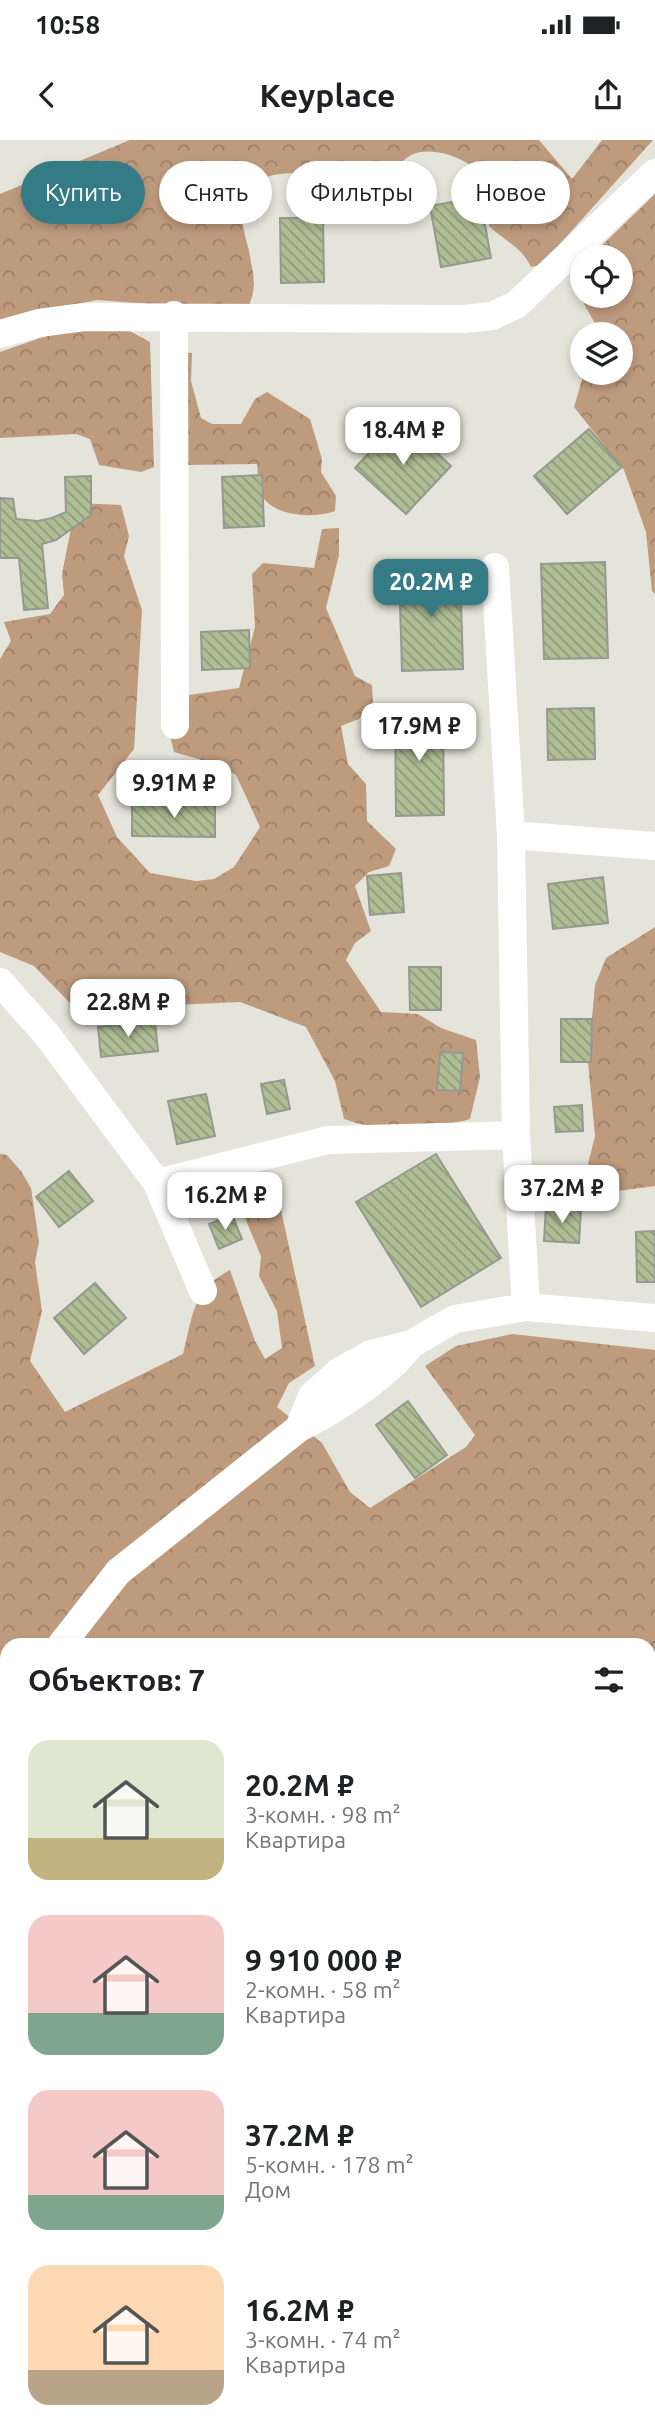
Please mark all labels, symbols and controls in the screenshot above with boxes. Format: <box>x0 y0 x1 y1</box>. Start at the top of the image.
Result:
text: 10:58 <box>35 10 100 39</box>
icon: back <box>28 76 66 114</box>
icon: share <box>589 76 627 114</box>
text: Keyplace <box>260 77 395 113</box>
chip: Купить <box>21 161 145 224</box>
chip: Снять <box>159 161 272 224</box>
chip: Фильтры <box>286 161 437 224</box>
chip: Новое <box>451 161 570 224</box>
map controls <box>570 245 633 385</box>
button: locate <box>570 245 633 308</box>
button: layers <box>570 322 633 385</box>
pin: 18.4M ₽ <box>338 408 468 467</box>
text: 18.4M ₽ <box>361 417 445 442</box>
pin: 20.2M ₽ <box>366 560 496 619</box>
text: 20.2M ₽ <box>389 569 473 594</box>
pin: 17.9M ₽ <box>354 704 484 763</box>
text: 17.9M ₽ <box>377 713 461 738</box>
pin: 9.91M ₽ <box>109 760 239 820</box>
text: 9.91M ₽ <box>132 770 216 795</box>
pin: 22.8M ₽ <box>63 979 193 1039</box>
text: 22.8M ₽ <box>86 989 170 1014</box>
pin: 37.2M ₽ <box>497 1166 627 1225</box>
pin: 16.2M ₽ <box>160 1172 290 1232</box>
text: 37.2M ₽ <box>520 1175 604 1200</box>
text: 16.2M ₽ <box>183 1182 267 1207</box>
icon: filters <box>590 1661 628 1699</box>
text: Объектов: 7 <box>28 1663 205 1697</box>
icon: home <box>84 1768 168 1852</box>
text: 20.2M ₽ <box>245 1768 354 1802</box>
text: 3-комн. · 98 m² <box>245 1802 401 1827</box>
text: Квартира <box>245 1827 346 1852</box>
icon: home <box>84 1943 168 2027</box>
text: 9 910 000 ₽ <box>245 1943 402 1977</box>
text: 2-комн. · 58 m² <box>245 1977 401 2002</box>
text: Квартира <box>245 2002 346 2027</box>
icon: home <box>84 2118 168 2202</box>
text: 37.2M ₽ <box>245 2118 354 2152</box>
text: 5-комн. · 178 m² <box>245 2152 414 2177</box>
text: Дом <box>245 2177 291 2202</box>
icon: home <box>84 2293 168 2377</box>
text: 16.2M ₽ <box>245 2293 354 2327</box>
text: 3-комн. · 74 m² <box>245 2327 401 2352</box>
text: Квартира <box>245 2352 346 2377</box>

